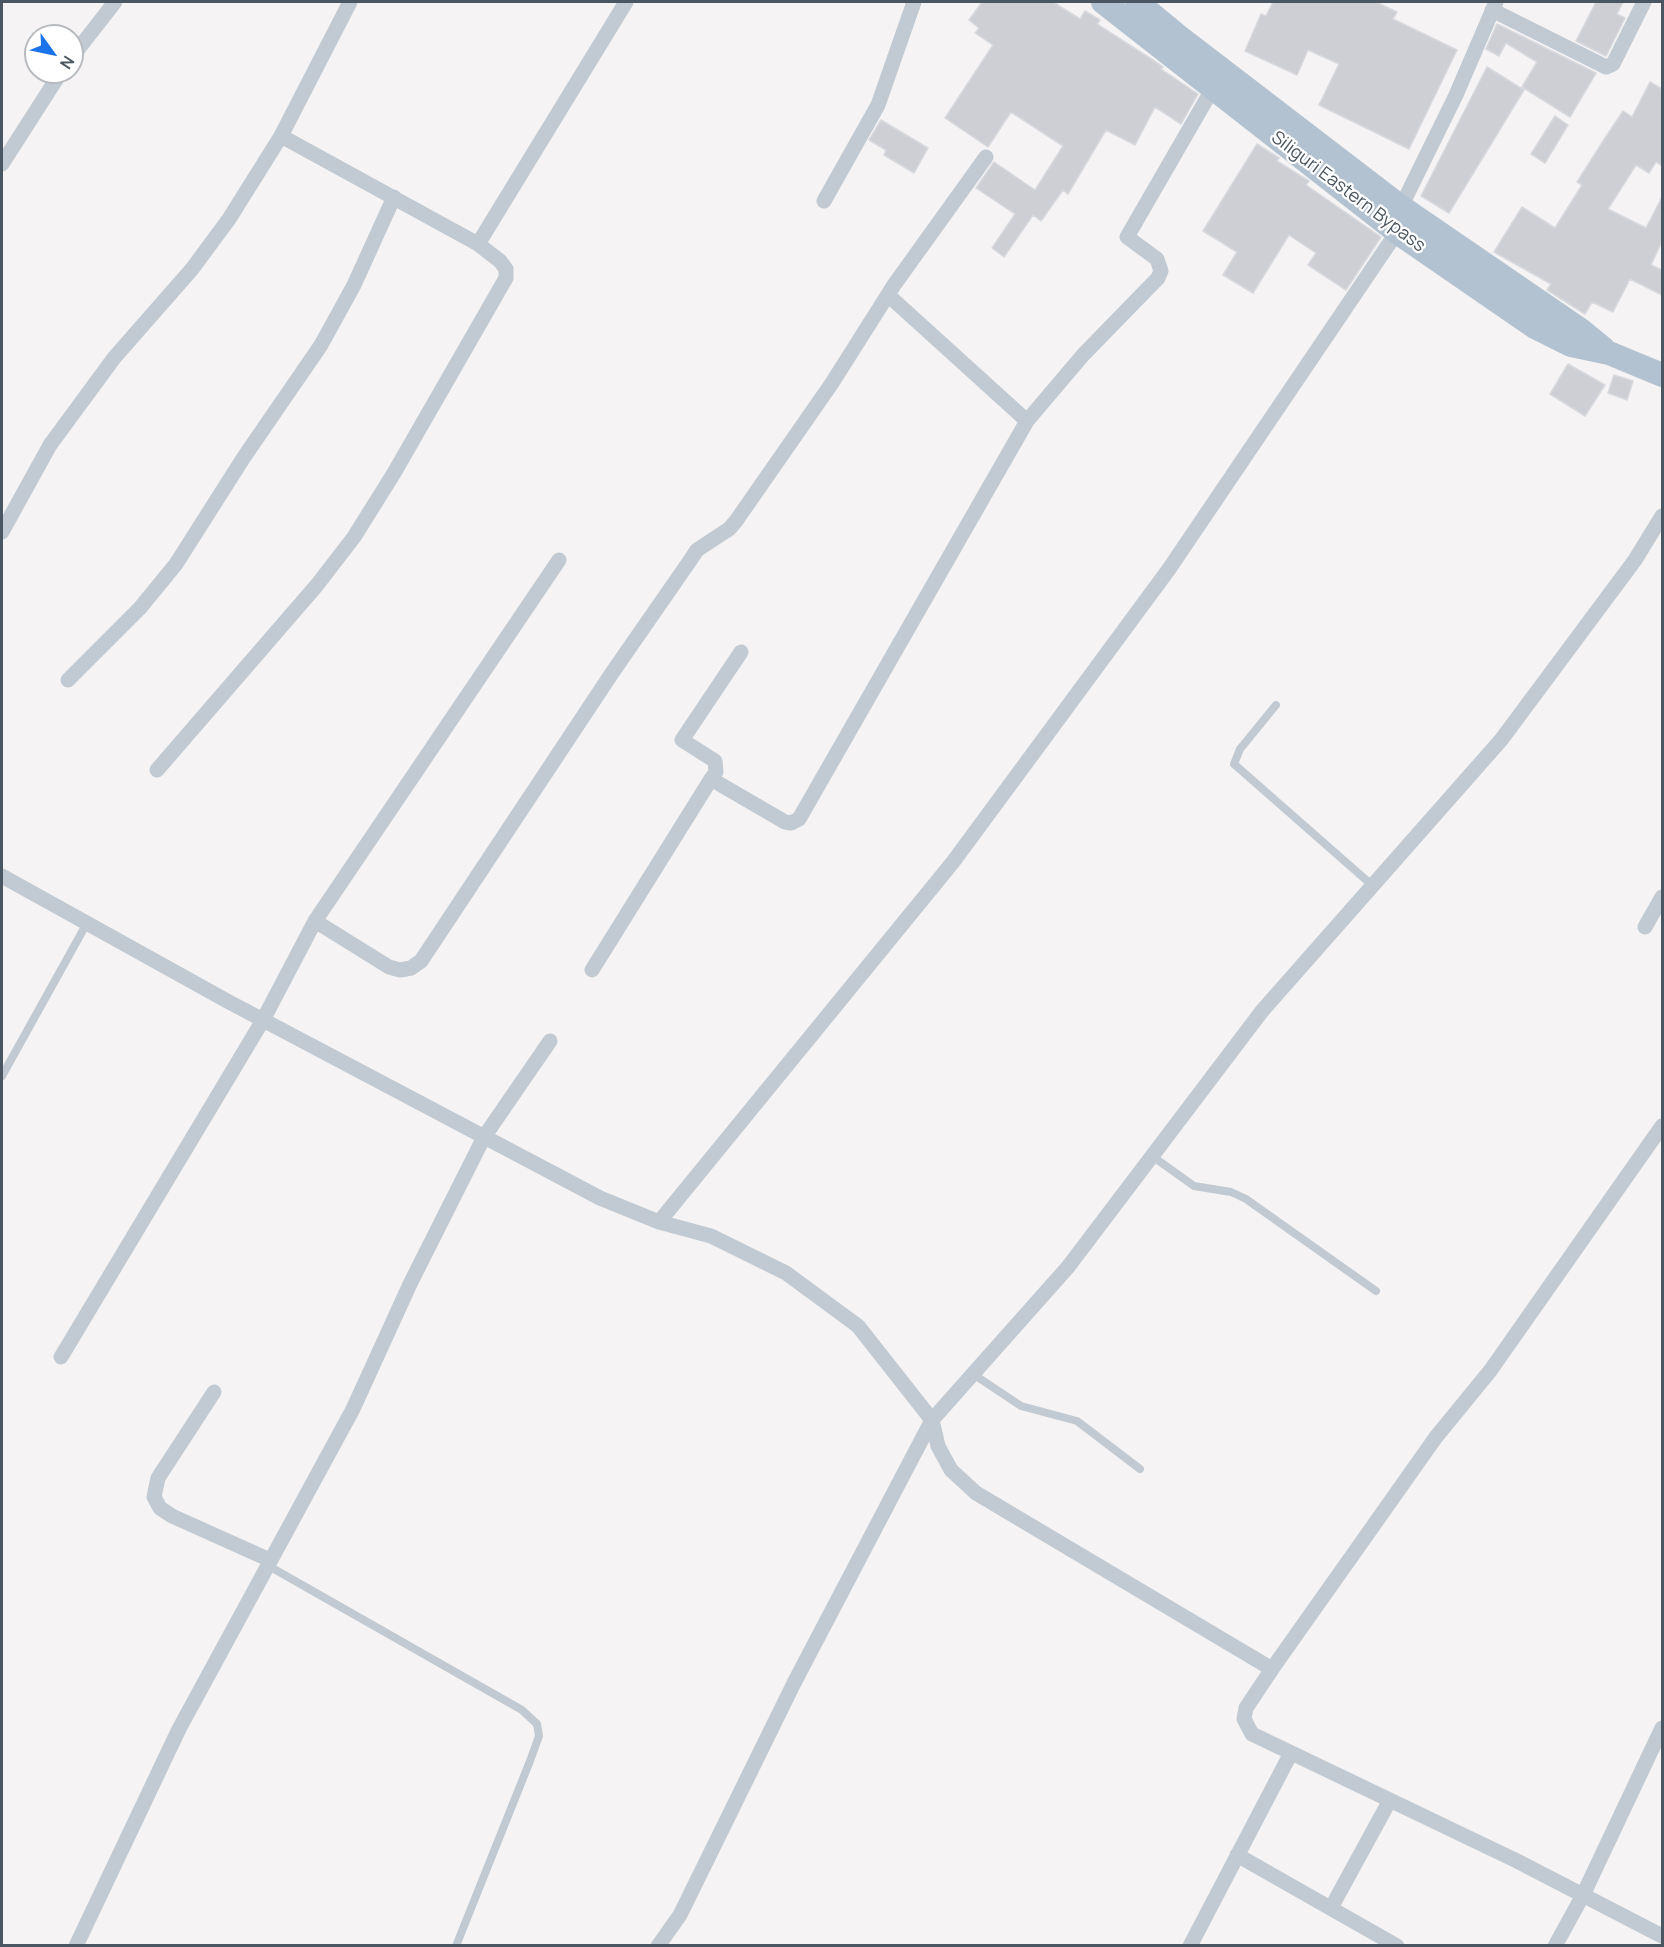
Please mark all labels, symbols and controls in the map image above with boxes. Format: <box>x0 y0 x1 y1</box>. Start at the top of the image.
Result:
north arrow <box>24 24 84 84</box>
text: N <box>55 52 80 74</box>
street label: Siliguri Eastern Bypass <box>1267 127 1429 257</box>

